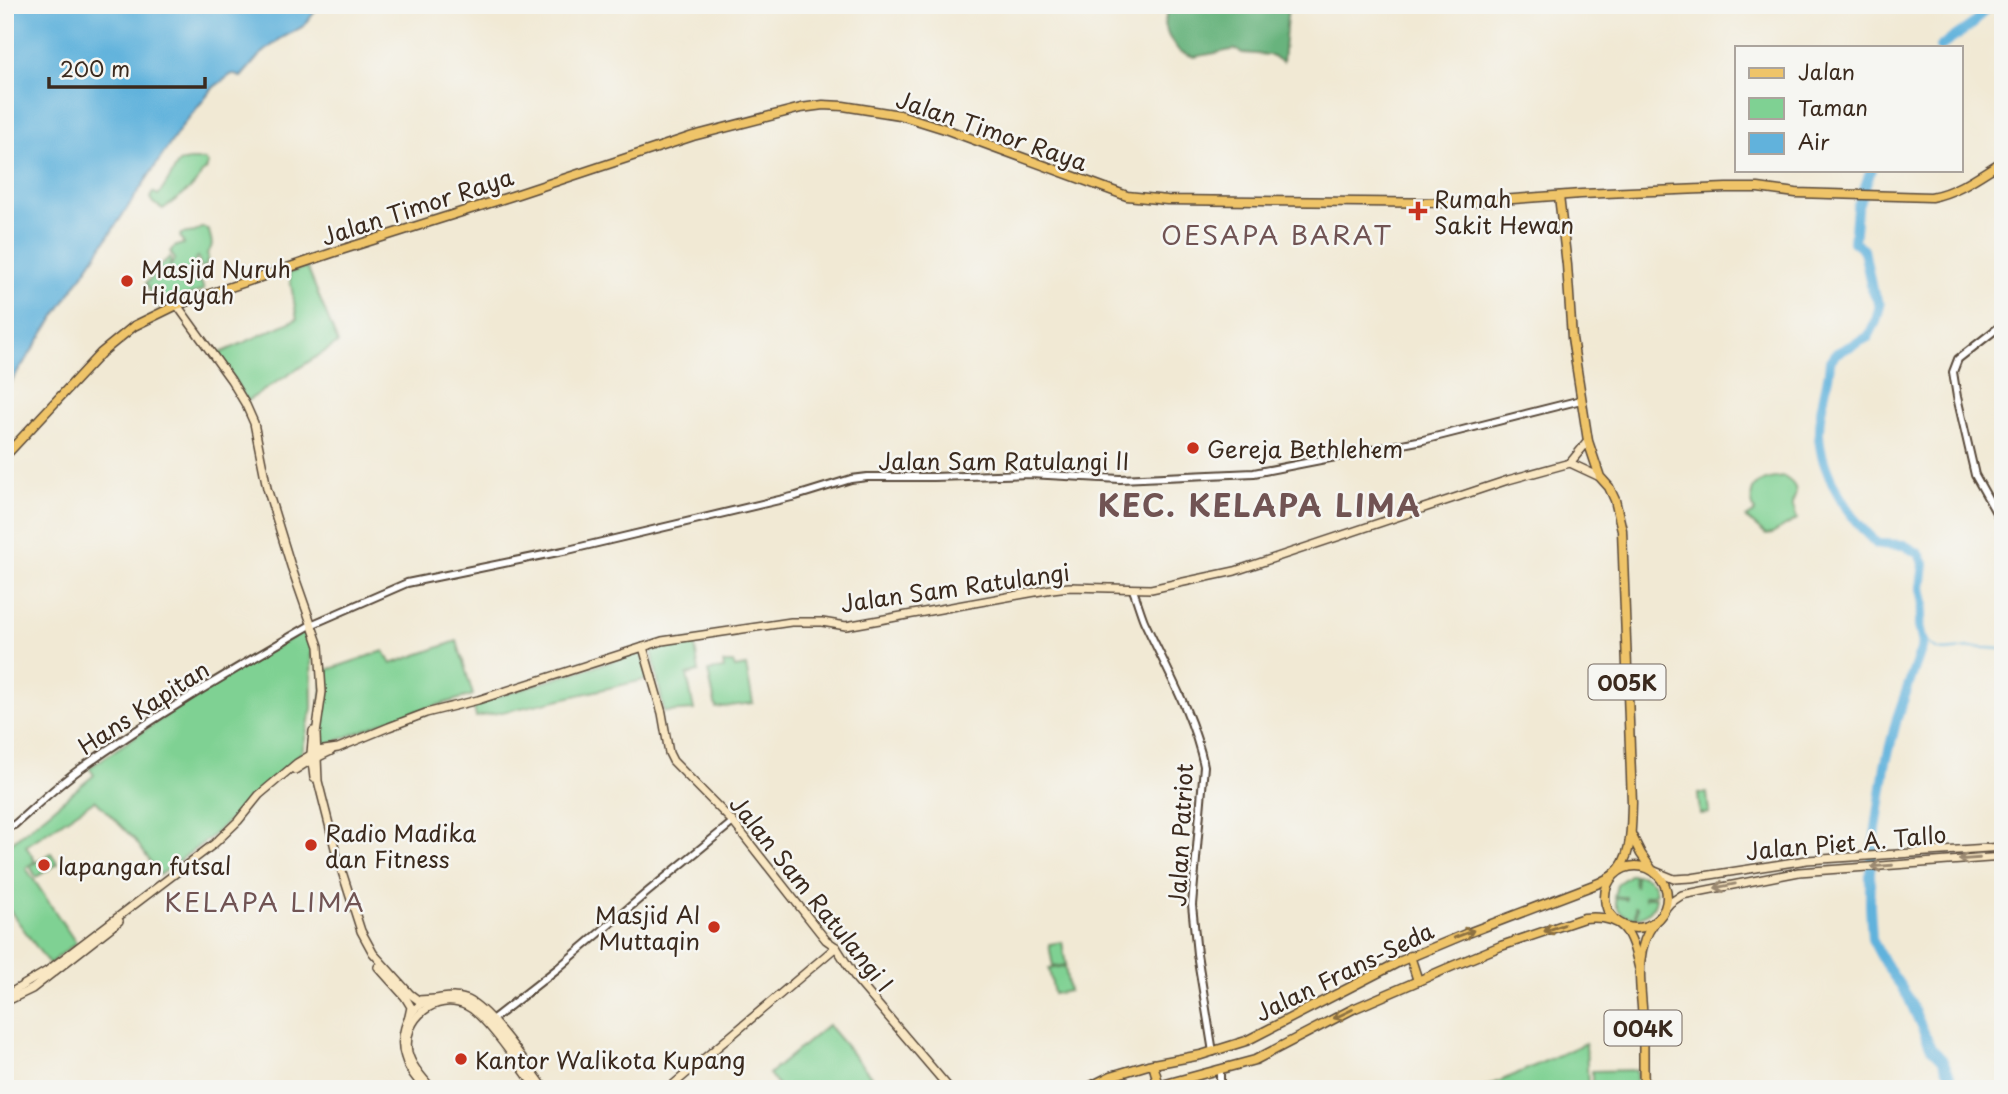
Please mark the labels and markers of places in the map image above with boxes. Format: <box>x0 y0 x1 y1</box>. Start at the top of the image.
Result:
place label: Rumah Sakit Hewan <box>1434 181 1574 242</box>
marker: Rumah Sakit Hewan <box>1408 201 1428 221</box>
place label: Masjid Nuruh Hidayah <box>141 251 291 312</box>
marker: Masjid Nuruh Hidayah <box>119 273 135 289</box>
place label: Gereja Bethlehem <box>1207 431 1403 466</box>
marker: Gereja Bethlehem <box>1185 440 1201 456</box>
place label: Radio Madika dan Fitness <box>325 815 476 876</box>
marker: Radio Madika dan Fitness <box>303 837 319 853</box>
place label: lapangan futsal <box>58 848 231 883</box>
marker: lapangan futsal <box>36 857 52 873</box>
place label: Masjid Al Muttaqin <box>595 897 700 958</box>
marker: Masjid Al Muttaqin <box>706 919 722 935</box>
place label: Kantor Walikota Kupang <box>475 1042 745 1077</box>
marker: Kantor Walikota Kupang <box>453 1051 469 1067</box>

